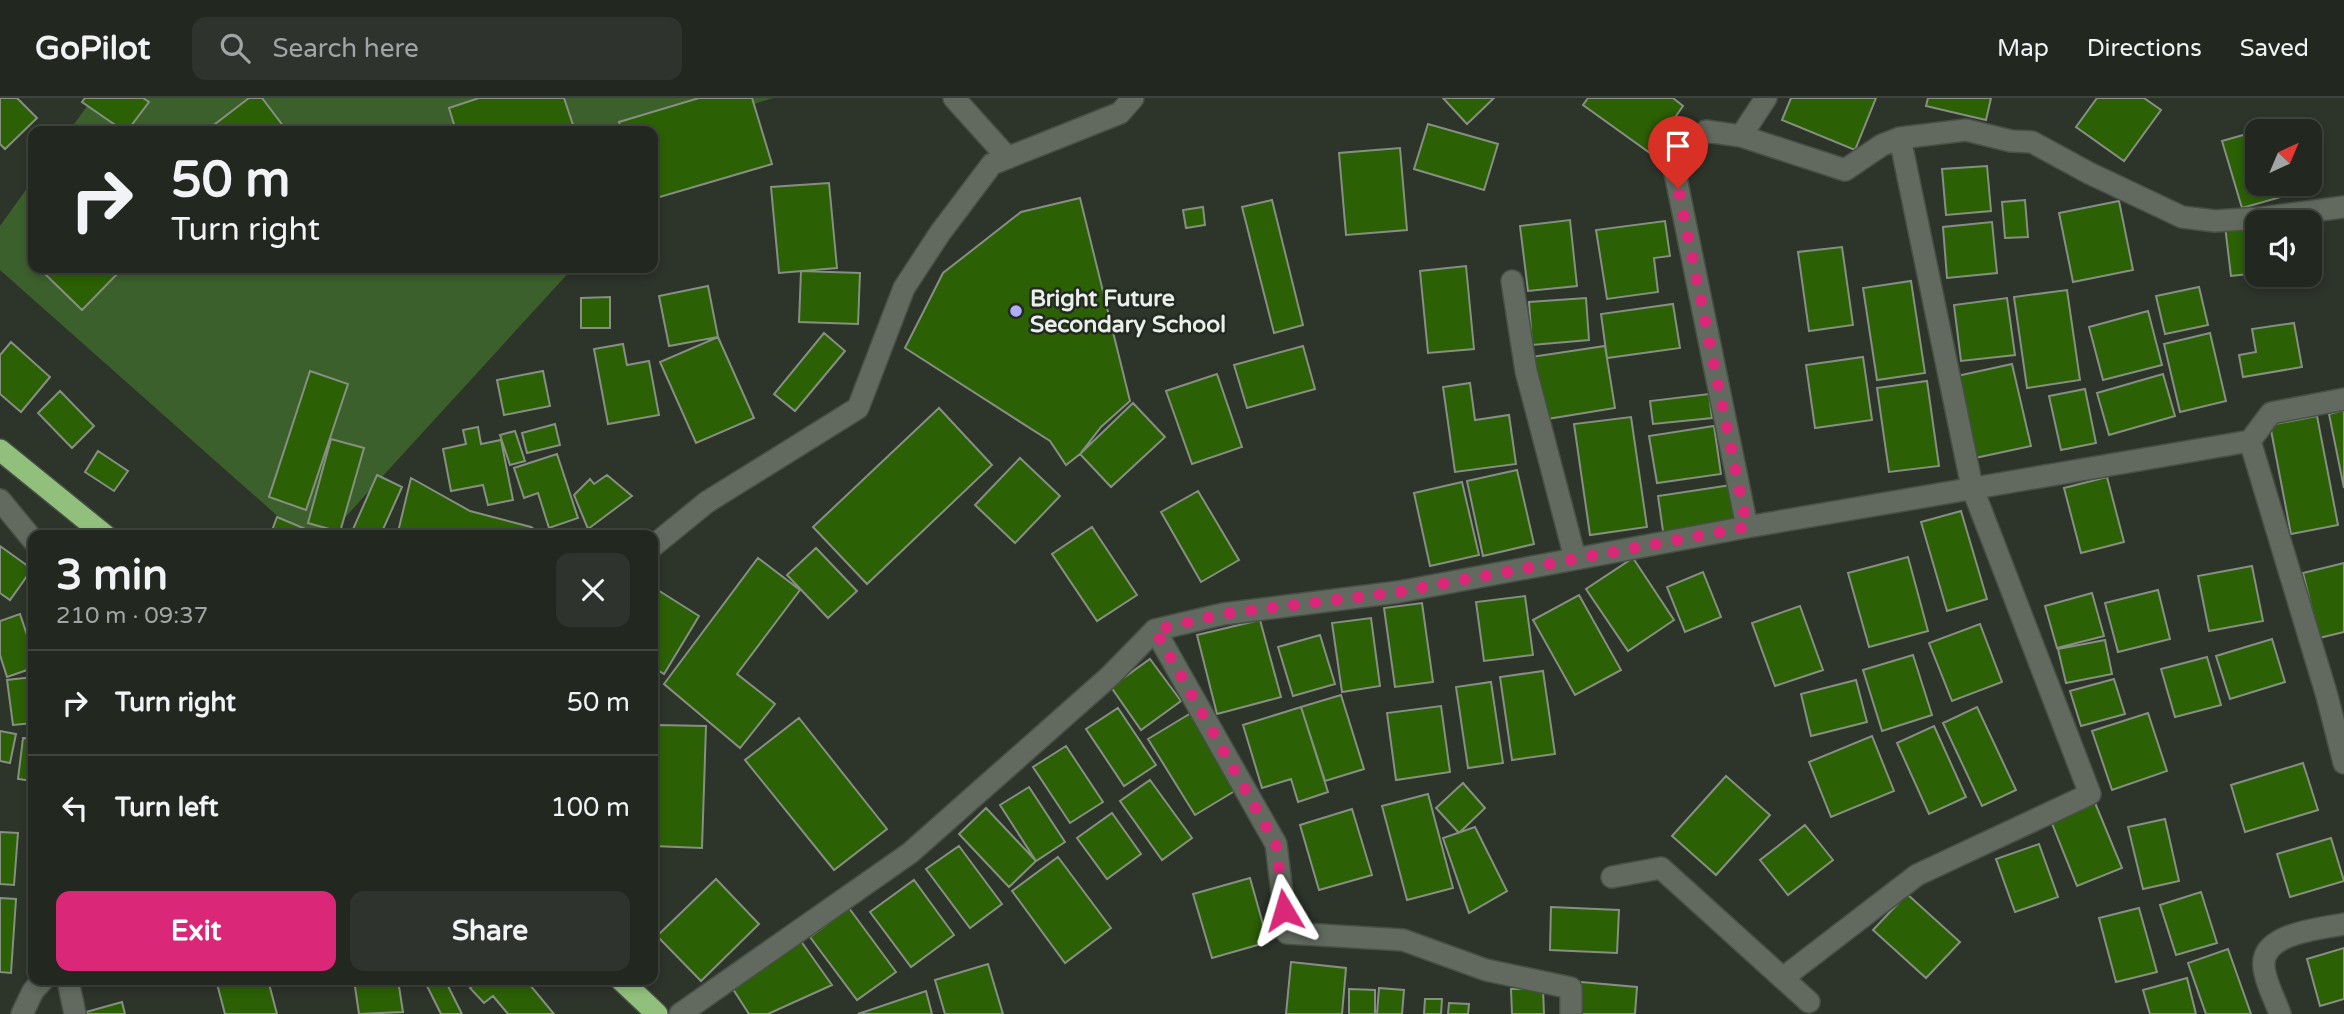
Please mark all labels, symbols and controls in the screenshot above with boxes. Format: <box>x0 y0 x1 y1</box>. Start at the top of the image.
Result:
search box <box>192 17 682 80</box>
text: GoPilot <box>35 29 150 68</box>
icon: search <box>216 29 254 67</box>
text: Search here <box>272 33 419 64</box>
text: Map <box>1997 34 2049 63</box>
text: Directions <box>2087 34 2202 63</box>
text: Saved <box>2240 34 2309 63</box>
pin <box>1648 116 1708 188</box>
north arrow <box>2245 119 2322 196</box>
map controls <box>2245 119 2322 287</box>
icon: arrive <box>1659 127 1697 165</box>
text: 50 m <box>171 151 290 210</box>
icon: right <box>56 154 147 245</box>
button: sound <box>2245 210 2322 287</box>
text: Turn right <box>171 211 320 249</box>
place label: Bright Future Secondary School <box>1030 285 1226 339</box>
marker: Bright Future Secondary School <box>1008 303 1024 319</box>
text: 3 min <box>56 550 168 601</box>
button: close <box>556 553 630 627</box>
text: 210 m · 09:37 <box>56 602 208 630</box>
icon: right <box>56 684 94 722</box>
text: Turn right <box>115 687 236 718</box>
text: 50 m <box>567 687 630 718</box>
icon: left <box>56 789 94 827</box>
text: Turn left <box>115 792 218 823</box>
text: 100 m <box>550 792 630 823</box>
position arrow <box>1247 873 1321 947</box>
button: Exit <box>56 891 336 971</box>
button: Share <box>350 891 630 971</box>

